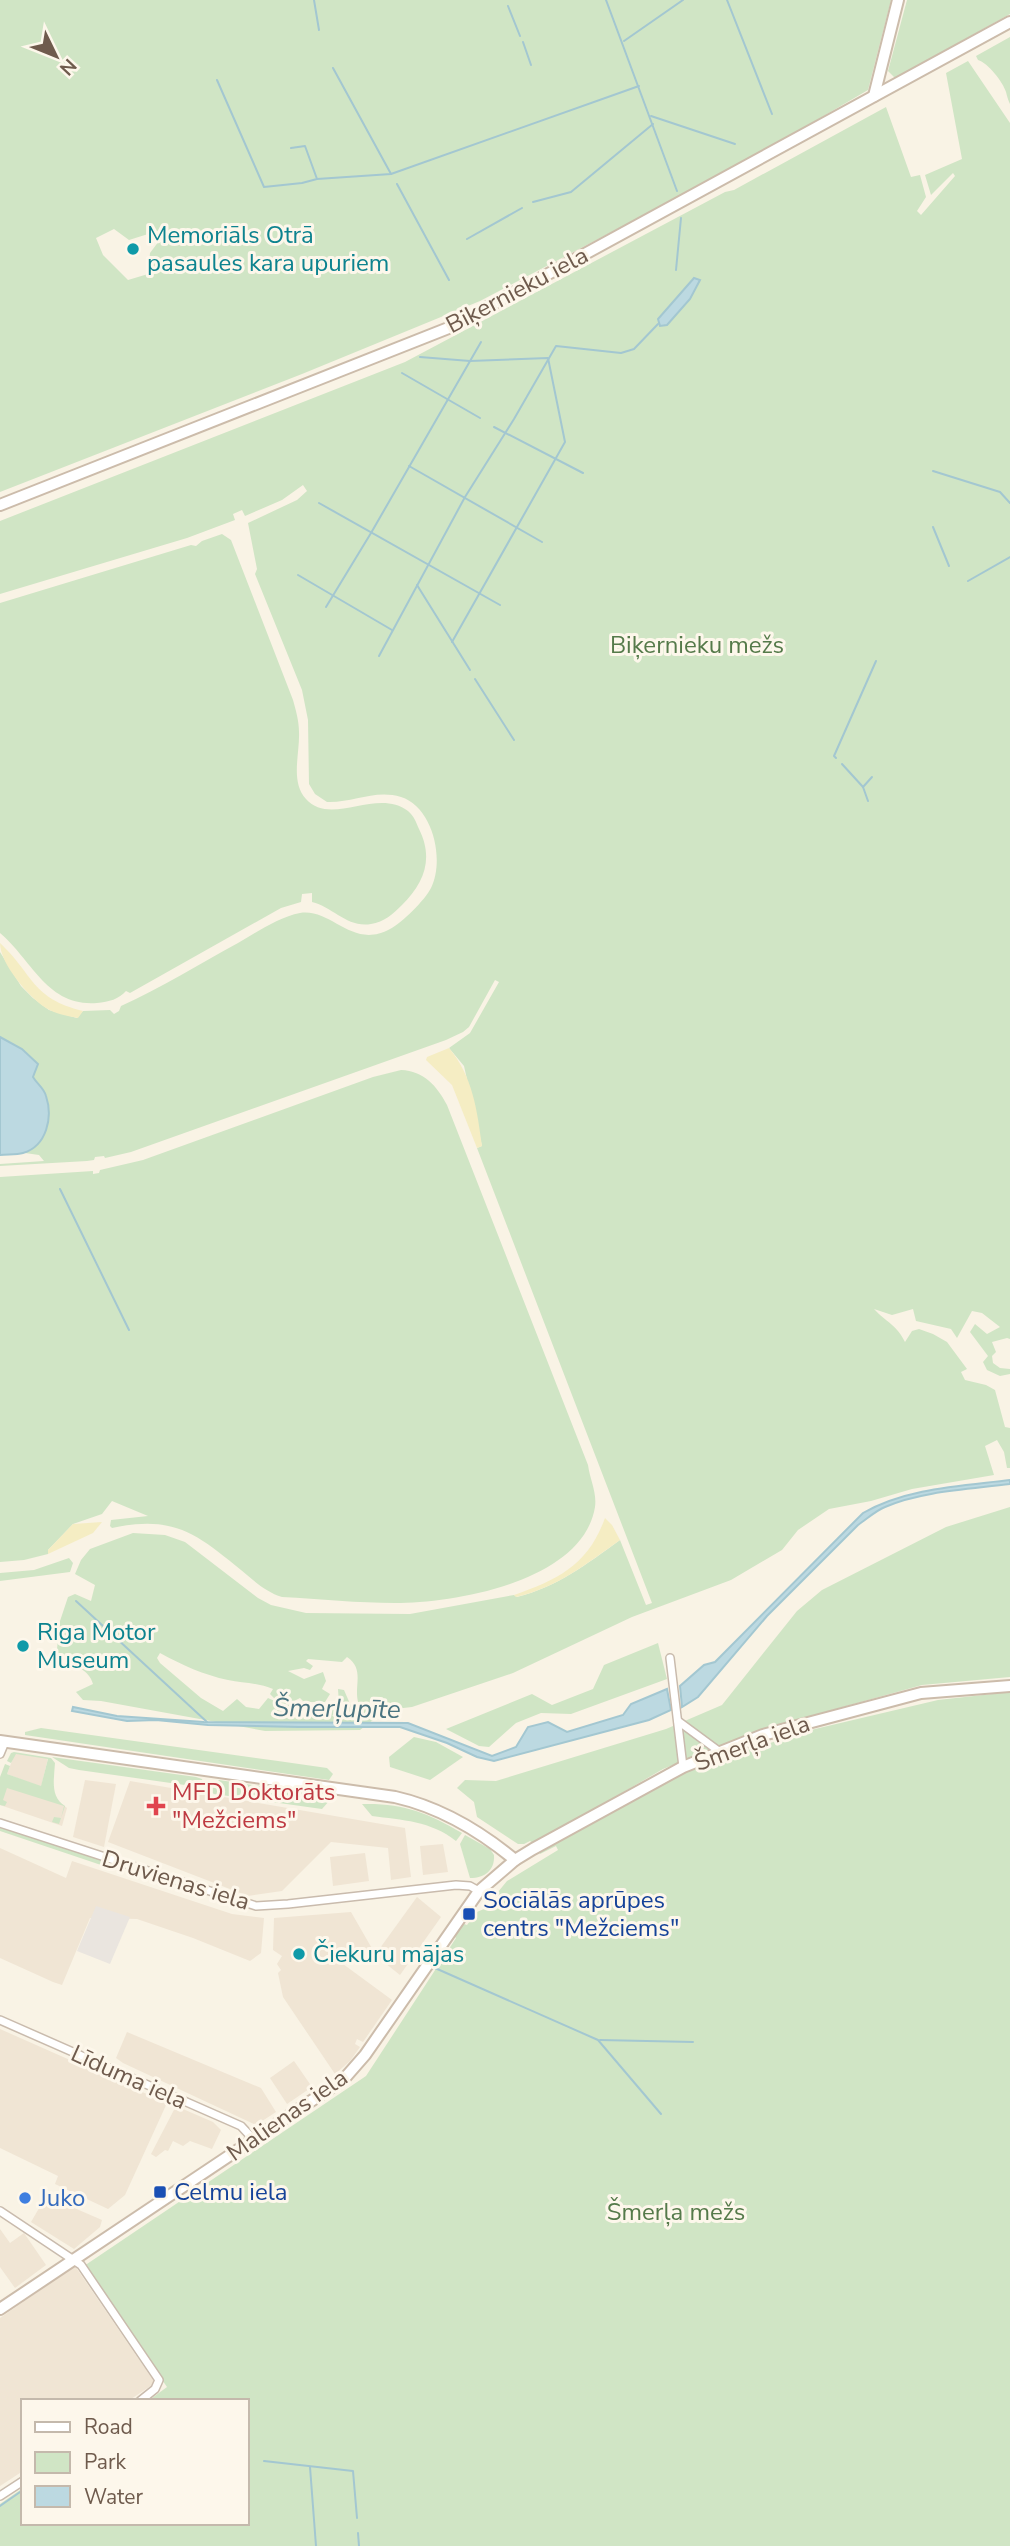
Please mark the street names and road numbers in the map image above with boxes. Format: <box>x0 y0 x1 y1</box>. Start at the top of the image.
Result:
street label: Biķernieku iela <box>440 239 594 341</box>
street label: Šmerļa iela <box>690 1707 814 1779</box>
street label: Druvienas iela <box>98 1842 254 1918</box>
street label: Līduma iela <box>66 2037 192 2117</box>
street label: Malienas iela <box>220 2061 354 2169</box>

